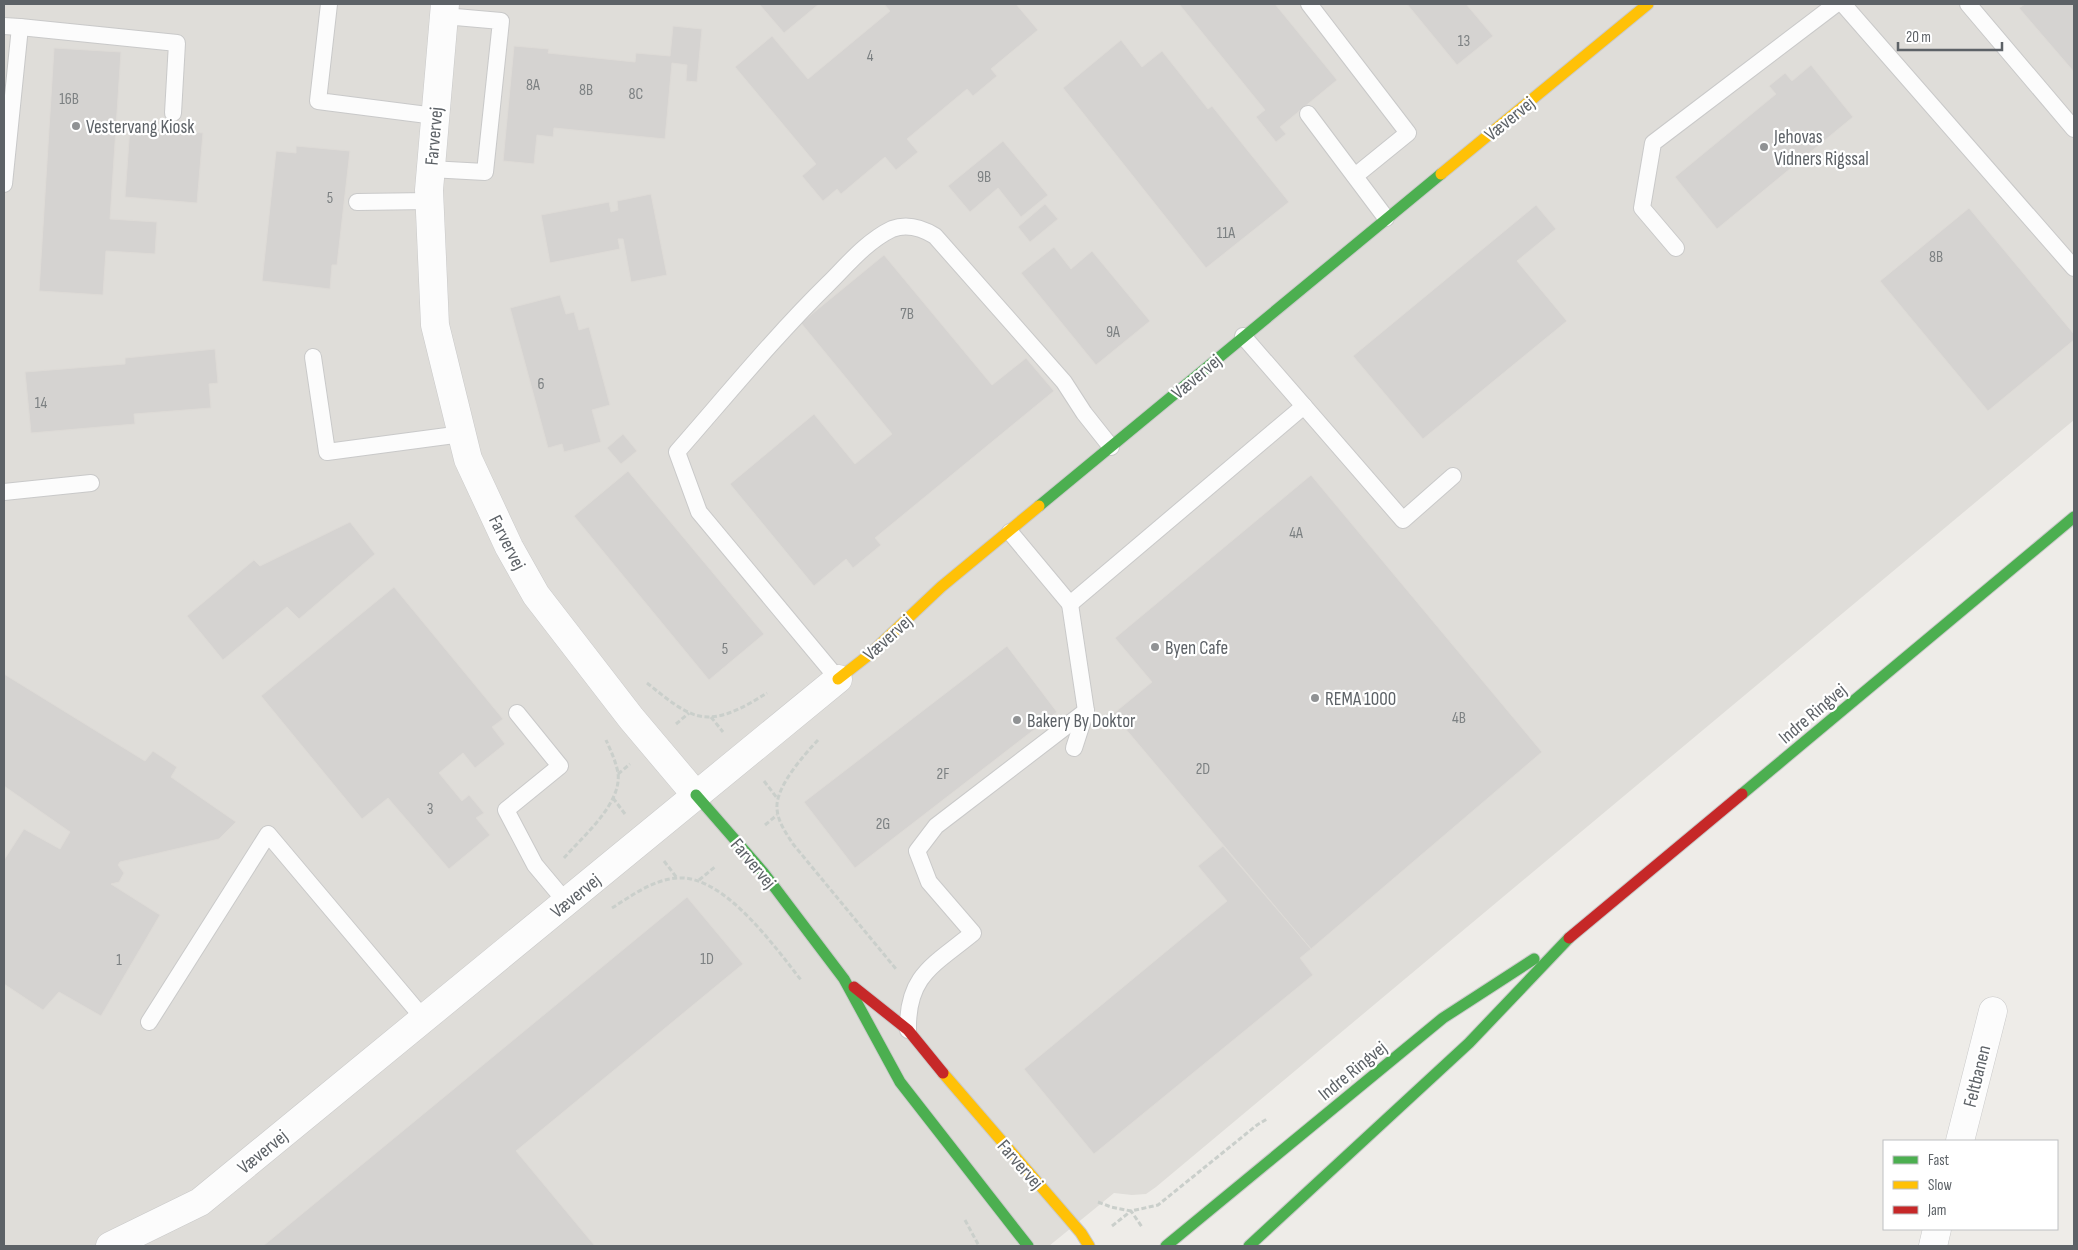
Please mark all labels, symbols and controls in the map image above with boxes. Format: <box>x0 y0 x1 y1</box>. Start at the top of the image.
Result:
scale bar <box>1898 20 2002 52</box>
text: 20 m <box>1906 28 1931 47</box>
house number: 13 <box>1458 32 1470 51</box>
house number: 4 <box>867 47 874 66</box>
house number: 8A <box>526 76 540 95</box>
house number: 8B <box>579 81 593 100</box>
house number: 8C <box>629 85 644 104</box>
house number: 16B <box>59 90 79 109</box>
street label: Vævervej <box>1480 92 1540 146</box>
street label: Farvervej <box>420 106 448 166</box>
place label: Vestervang Kiosk <box>86 116 195 139</box>
marker: Vestervang Kiosk <box>70 120 82 132</box>
place label: Jehovas Vidners Rigssal <box>1773 126 1869 171</box>
marker: Jehovas Vidners Rigssal <box>1758 141 1770 153</box>
house number: 9B <box>977 168 991 187</box>
house number: 5 <box>327 189 333 208</box>
house number: 11A <box>1217 224 1235 243</box>
house number: 8B <box>1929 248 1943 267</box>
house number: 7B <box>900 305 914 324</box>
house number: 9A <box>1106 323 1120 342</box>
street label: Vævervej <box>1167 350 1227 405</box>
house number: 6 <box>537 375 545 394</box>
house number: 14 <box>35 394 47 413</box>
street label: Farvervej <box>483 511 530 574</box>
house number: 4A <box>1289 524 1303 543</box>
street label: Vævervej <box>859 610 917 666</box>
place label: Byen Cafe <box>1165 637 1228 660</box>
house number: 5 <box>722 640 728 659</box>
marker: Byen Cafe <box>1149 641 1161 653</box>
street label: Indre Ringvej <box>1774 679 1852 749</box>
place label: REMA 1000 <box>1325 688 1396 711</box>
marker: REMA 1000 <box>1309 692 1321 704</box>
house number: 4B <box>1452 709 1466 728</box>
place label: Bakery By Doktor <box>1027 710 1136 733</box>
marker: Bakery By Doktor <box>1011 714 1023 726</box>
house number: 2D <box>1196 760 1210 779</box>
house number: 2F <box>937 765 949 784</box>
house number: 3 <box>427 800 433 819</box>
house number: 2G <box>876 815 890 834</box>
street label: Farvervej <box>725 834 780 894</box>
street label: Vævervej <box>546 869 606 923</box>
house number: 1D <box>700 950 714 969</box>
house number: 1 <box>116 951 122 970</box>
street label: Indre Ringvej <box>1314 1037 1392 1106</box>
street label: Feltbanen <box>1959 1043 1996 1110</box>
street label: Vævervej <box>233 1125 293 1179</box>
street label: Farvervej <box>992 1135 1048 1195</box>
legend <box>1883 1140 2058 1230</box>
text: Fast <box>1928 1151 1950 1170</box>
text: Slow <box>1928 1176 1952 1195</box>
text: Jam <box>1927 1201 1946 1220</box>

